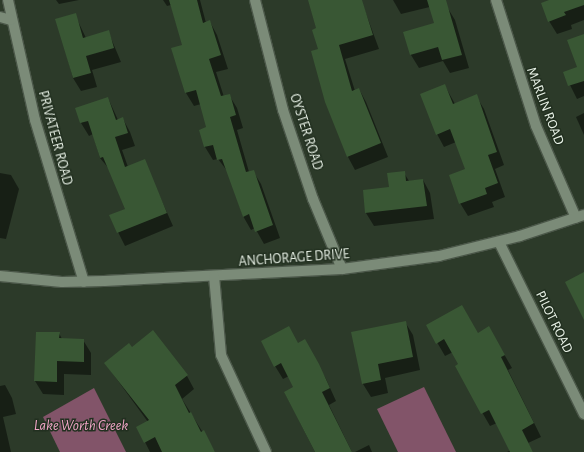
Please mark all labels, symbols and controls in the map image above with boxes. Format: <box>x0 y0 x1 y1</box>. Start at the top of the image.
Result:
street label: MARLIN ROAD <box>522 65 568 147</box>
street label: PRIVATEER ROAD <box>34 89 76 187</box>
street label: OYSTER ROAD <box>286 92 326 172</box>
street label: ANCHORAGE DRIVE <box>238 246 350 270</box>
street label: PILOT ROAD <box>532 288 576 356</box>
water label: Lake Worth Creek <box>34 417 128 435</box>

